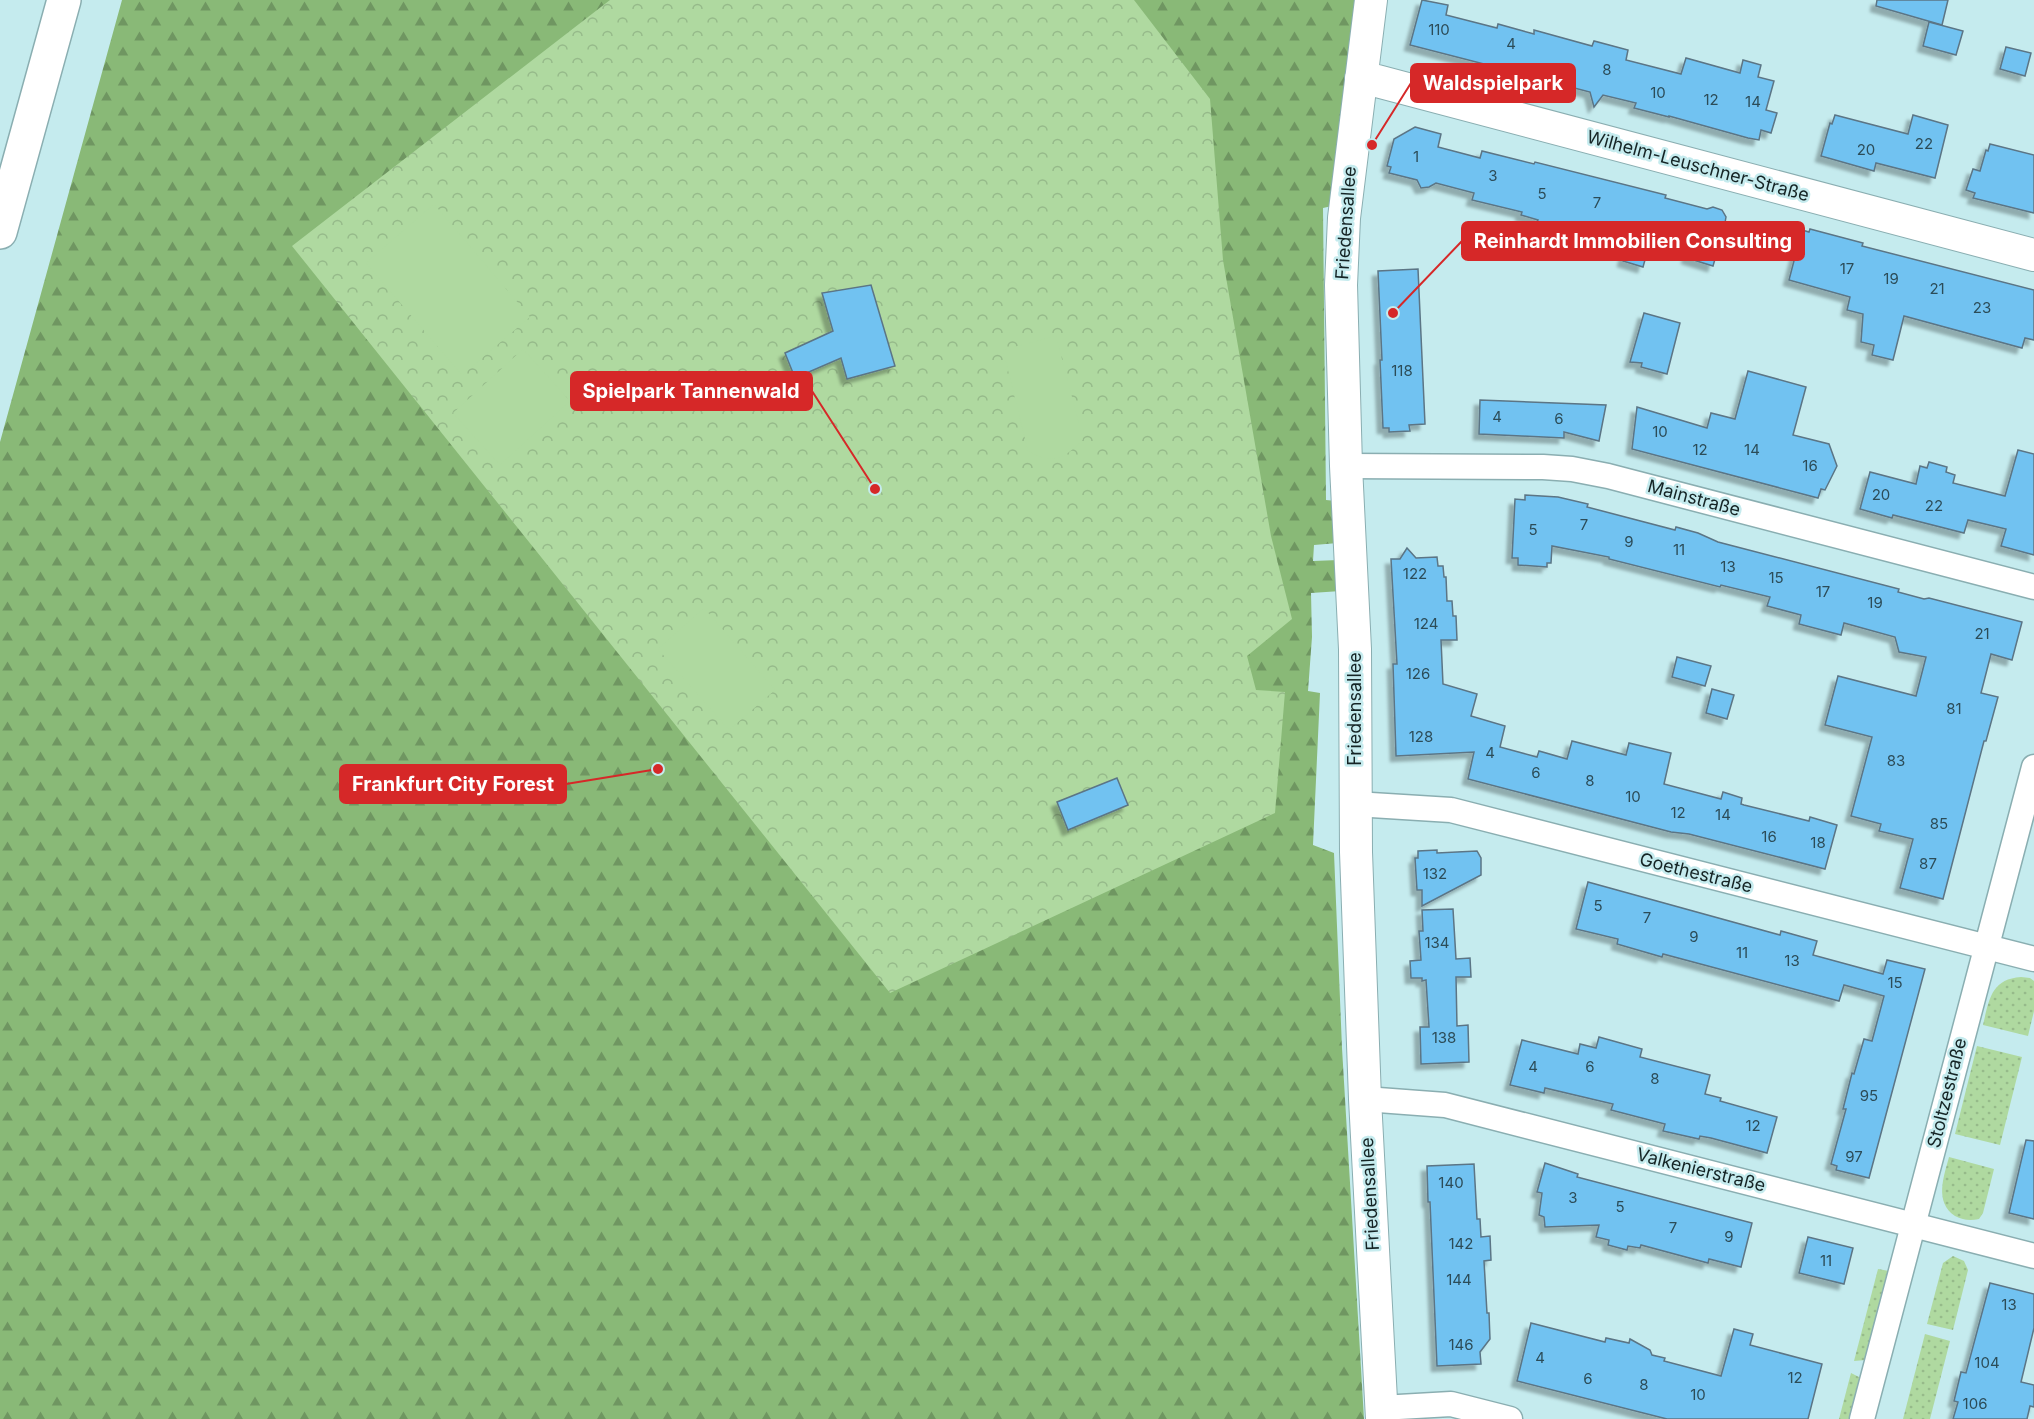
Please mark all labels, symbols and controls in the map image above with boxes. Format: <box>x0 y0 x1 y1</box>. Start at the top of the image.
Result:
house number: 110 <box>1428 20 1450 39</box>
house number: 4 <box>1506 34 1516 53</box>
house number: 8 <box>1602 60 1612 79</box>
callout: Waldspielpark <box>1411 64 1575 102</box>
text: Waldspielpark <box>1423 71 1564 95</box>
house number: 10 <box>1650 83 1666 102</box>
house number: 12 <box>1703 90 1719 109</box>
house number: 14 <box>1745 92 1761 111</box>
street label: Wilhelm-Leuschner-Straße <box>1585 126 1812 205</box>
house number: 22 <box>1915 134 1933 153</box>
house number: 20 <box>1857 140 1875 159</box>
house number: 1 <box>1413 147 1419 166</box>
street label: Friedensallee <box>1331 166 1360 280</box>
house number: 3 <box>1488 166 1498 185</box>
house number: 5 <box>1537 184 1547 203</box>
house number: 7 <box>1593 193 1601 212</box>
callout: Reinhardt Immobilien Consulting <box>1462 222 1804 260</box>
text: Reinhardt Immobilien Consulting <box>1474 229 1792 253</box>
house number: 17 <box>1840 259 1854 278</box>
house number: 19 <box>1883 269 1899 288</box>
house number: 21 <box>1929 279 1945 298</box>
house number: 23 <box>1973 298 1991 317</box>
house number: 118 <box>1391 361 1413 380</box>
callout: Spielpark Tannenwald <box>571 372 812 410</box>
text: Spielpark Tannenwald <box>582 379 800 403</box>
house number: 4 <box>1492 407 1502 426</box>
house number: 6 <box>1554 409 1564 428</box>
house number: 10 <box>1652 422 1668 441</box>
house number: 12 <box>1692 440 1708 459</box>
house number: 14 <box>1744 440 1760 459</box>
house number: 16 <box>1802 456 1818 475</box>
street label: Mainstraße <box>1645 475 1743 520</box>
house number: 20 <box>1872 485 1890 504</box>
house number: 22 <box>1925 496 1943 515</box>
house number: 7 <box>1580 515 1588 534</box>
house number: 5 <box>1528 520 1538 539</box>
house number: 9 <box>1624 532 1634 551</box>
house number: 11 <box>1673 540 1685 559</box>
house number: 13 <box>1720 557 1736 576</box>
house number: 122 <box>1403 564 1427 583</box>
house number: 15 <box>1768 568 1784 587</box>
house number: 17 <box>1816 582 1830 601</box>
house number: 19 <box>1867 593 1883 612</box>
house number: 124 <box>1414 614 1438 633</box>
house number: 21 <box>1974 624 1990 643</box>
street label: Friedensallee <box>1344 652 1365 766</box>
house number: 126 <box>1406 664 1430 683</box>
house number: 81 <box>1946 699 1962 718</box>
house number: 128 <box>1409 727 1433 746</box>
house number: 4 <box>1485 743 1495 762</box>
house number: 83 <box>1887 751 1905 770</box>
house number: 6 <box>1531 763 1541 782</box>
callout: Frankfurt City Forest <box>340 765 566 803</box>
house number: 8 <box>1585 771 1595 790</box>
text: Frankfurt City Forest <box>352 772 554 796</box>
house number: 10 <box>1625 787 1641 806</box>
house number: 12 <box>1670 803 1686 822</box>
house number: 14 <box>1715 805 1731 824</box>
house number: 85 <box>1930 814 1948 833</box>
house number: 16 <box>1761 827 1777 846</box>
house number: 18 <box>1810 833 1826 852</box>
street label: Goethestraße <box>1637 848 1755 897</box>
house number: 87 <box>1919 854 1937 873</box>
house number: 132 <box>1423 864 1447 883</box>
house number: 5 <box>1593 896 1603 915</box>
house number: 7 <box>1643 908 1651 927</box>
house number: 9 <box>1689 927 1699 946</box>
house number: 134 <box>1424 933 1450 952</box>
house number: 11 <box>1736 943 1748 962</box>
house number: 13 <box>1784 951 1800 970</box>
house number: 15 <box>1887 973 1903 992</box>
house number: 138 <box>1432 1028 1456 1047</box>
street label: Stoltzestraße <box>1923 1036 1970 1150</box>
house number: 4 <box>1528 1057 1538 1076</box>
house number: 6 <box>1585 1057 1595 1076</box>
house number: 8 <box>1650 1069 1660 1088</box>
house number: 95 <box>1860 1086 1878 1105</box>
house number: 12 <box>1745 1116 1761 1135</box>
street label: Friedensallee <box>1356 1137 1383 1251</box>
street label: Valkenierstraße <box>1635 1143 1768 1196</box>
house number: 97 <box>1845 1147 1863 1166</box>
house number: 140 <box>1438 1173 1464 1192</box>
house number: 3 <box>1568 1188 1578 1207</box>
house number: 5 <box>1615 1197 1625 1216</box>
house number: 7 <box>1669 1218 1677 1237</box>
house number: 9 <box>1724 1227 1734 1246</box>
house number: 142 <box>1449 1234 1473 1253</box>
house number: 11 <box>1820 1251 1832 1270</box>
house number: 144 <box>1446 1270 1472 1289</box>
house number: 13 <box>2001 1295 2017 1314</box>
house number: 146 <box>1448 1335 1474 1354</box>
house number: 4 <box>1535 1348 1545 1367</box>
house number: 104 <box>1974 1353 2000 1372</box>
house number: 12 <box>1787 1368 1803 1387</box>
house number: 6 <box>1583 1369 1593 1388</box>
house number: 8 <box>1639 1375 1649 1394</box>
house number: 10 <box>1690 1385 1706 1404</box>
house number: 106 <box>1963 1394 1987 1413</box>

